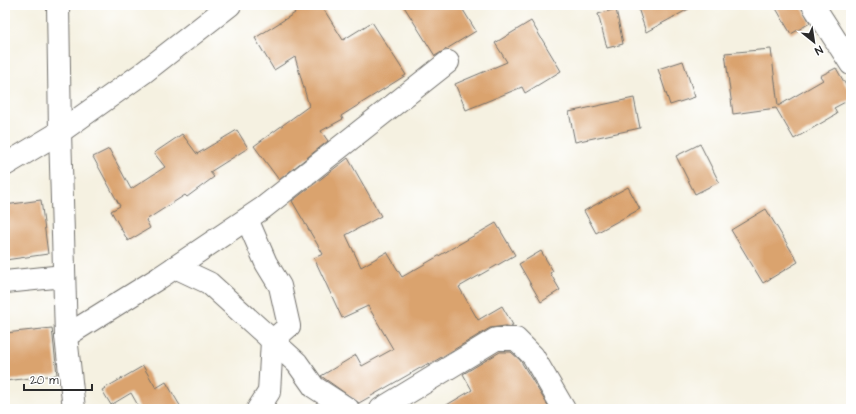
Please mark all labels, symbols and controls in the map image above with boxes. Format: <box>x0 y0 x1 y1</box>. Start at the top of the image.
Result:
north arrow <box>794 22 834 62</box>
text: N <box>812 42 825 58</box>
scale bar <box>24 366 92 392</box>
text: 20 m <box>30 372 59 389</box>

